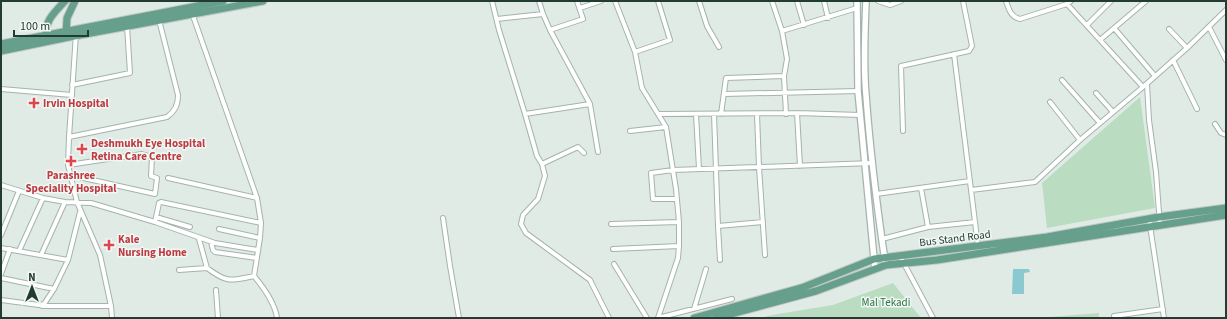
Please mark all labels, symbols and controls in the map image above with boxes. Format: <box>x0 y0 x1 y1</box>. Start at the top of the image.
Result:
scale bar <box>14 12 88 38</box>
text: 100 m <box>20 18 50 35</box>
place label: Irvin Hospital <box>43 96 110 111</box>
marker: Irvin Hospital <box>28 97 40 109</box>
place label: Deshmukh Eye Hospital Retina Care Centre <box>91 136 206 164</box>
marker: Deshmukh Eye Hospital Retina Care Centre <box>76 143 88 155</box>
marker: Parashree Speciality Hospital <box>65 155 77 167</box>
place label: Parashree Speciality Hospital <box>25 168 117 196</box>
street label: Bus Stand Road <box>918 227 992 250</box>
place label: Kale Nursing Home <box>118 232 187 260</box>
marker: Kale Nursing Home <box>103 239 115 251</box>
north arrow <box>12 267 52 307</box>
text: N <box>28 270 36 285</box>
park label: Mal Tekadi <box>862 295 910 310</box>

